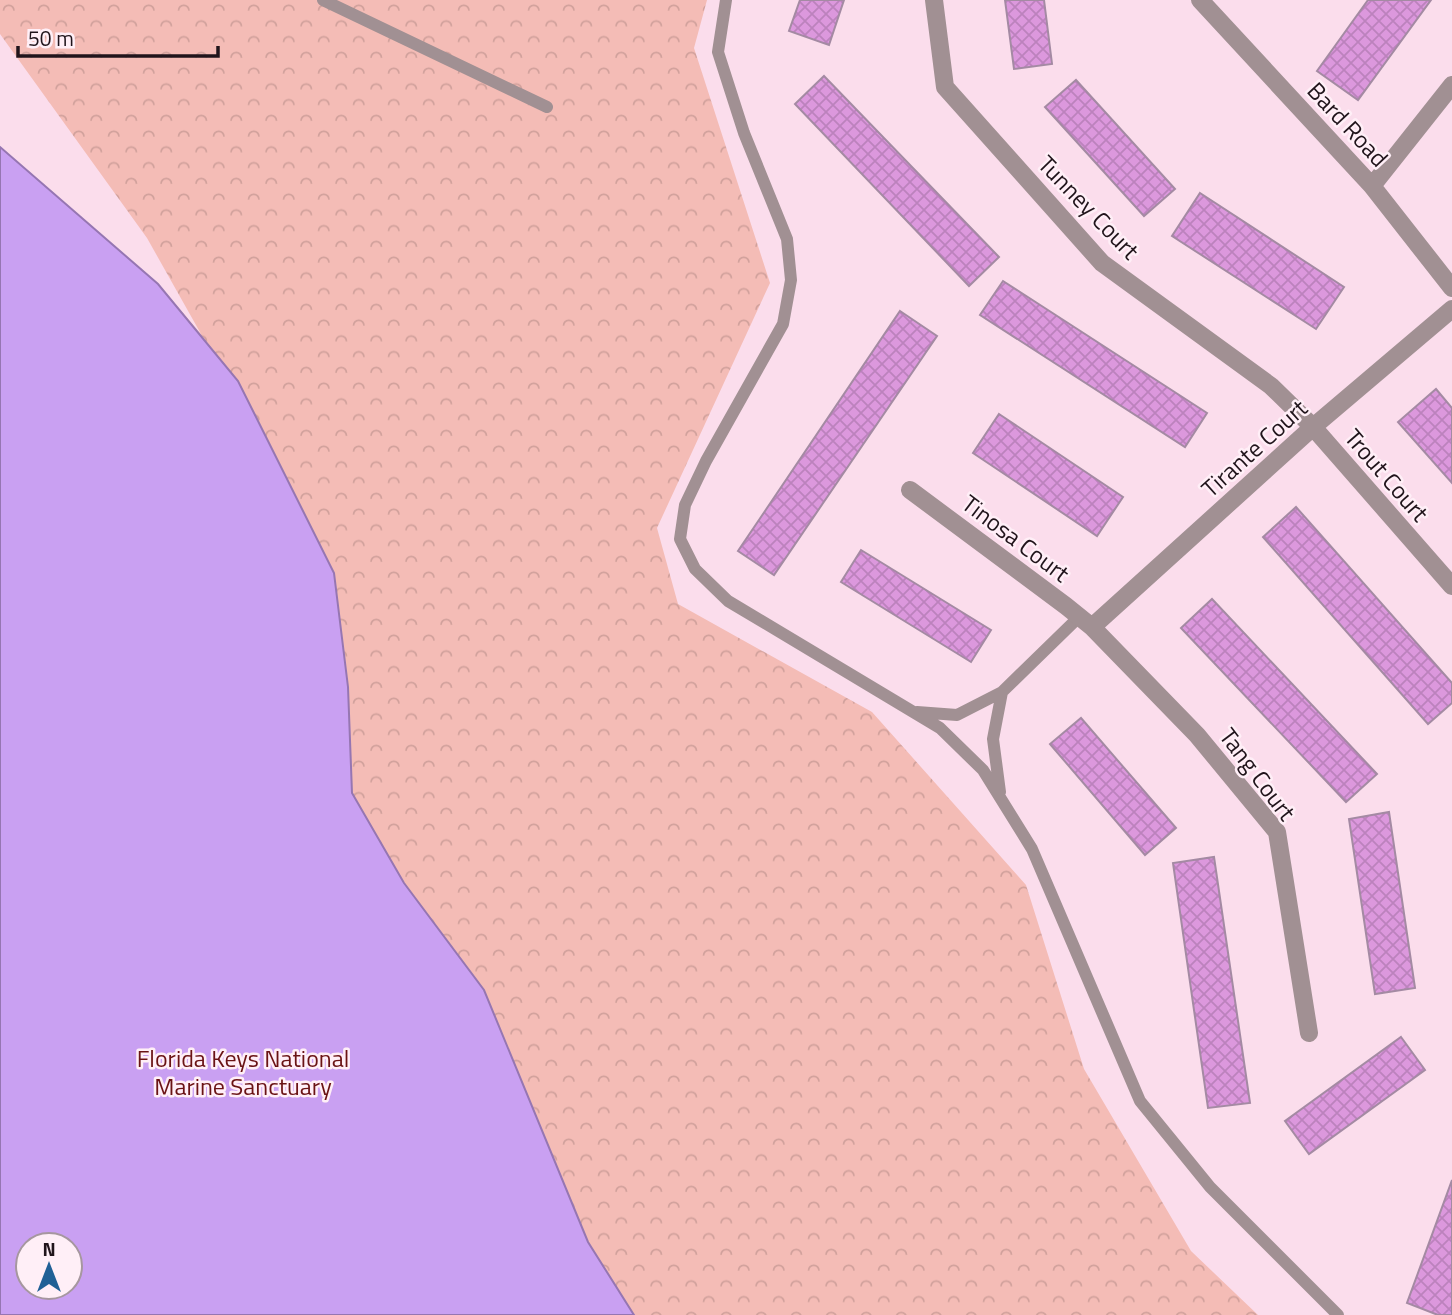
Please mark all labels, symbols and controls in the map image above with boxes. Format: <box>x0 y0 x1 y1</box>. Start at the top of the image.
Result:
scale bar <box>18 14 217 58</box>
text: 50 m <box>28 22 74 54</box>
street label: Bard Road <box>1299 73 1397 175</box>
street label: Tunney Court <box>1030 147 1148 268</box>
street label: Tirante Court <box>1193 390 1315 505</box>
street label: Trout Court <box>1336 421 1438 530</box>
street label: Tinosa Court <box>955 485 1078 591</box>
street label: Tang Court <box>1211 720 1305 828</box>
park label: Florida Keys National Marine Sanctuary <box>137 1040 349 1104</box>
north arrow <box>14 1231 84 1301</box>
text: N <box>42 1234 56 1263</box>

